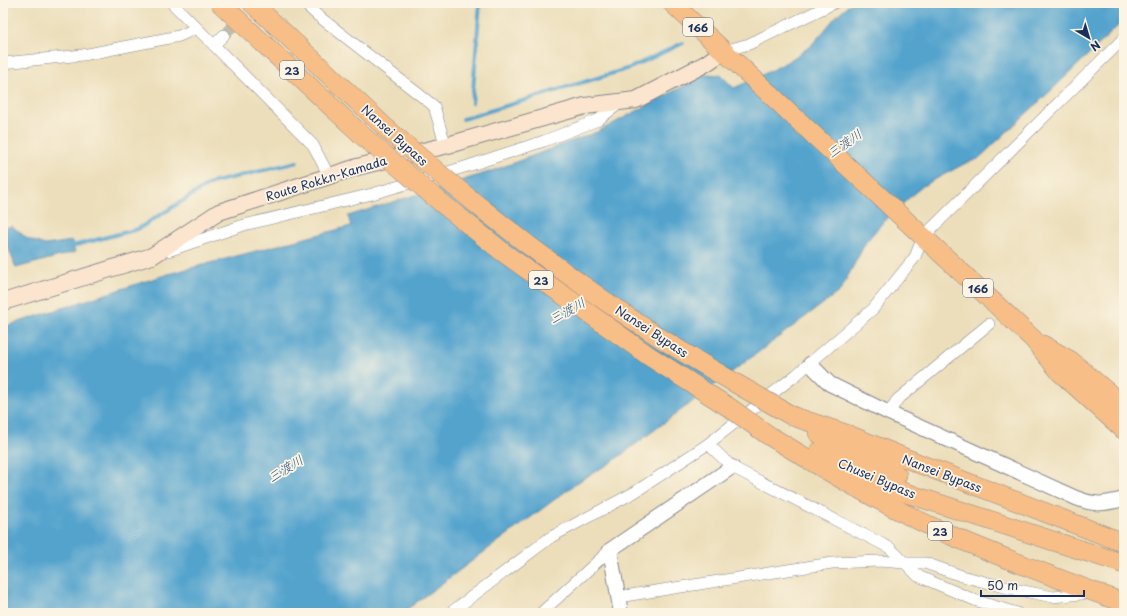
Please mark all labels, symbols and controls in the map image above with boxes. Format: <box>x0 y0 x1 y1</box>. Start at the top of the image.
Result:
road number: 166 <box>683 18 713 36</box>
north arrow <box>1069 18 1109 58</box>
text: N <box>1087 37 1104 56</box>
road number: 23 <box>280 61 304 79</box>
street label: Nansei Bypass <box>358 100 432 170</box>
water label: 三渡川 <box>823 124 865 162</box>
street label: Route Rokkn-Kamada <box>263 151 389 205</box>
road number: 23 <box>529 271 553 289</box>
road number: 166 <box>963 279 993 297</box>
water label: 三渡川 <box>545 292 589 328</box>
street label: Nansei Bypass <box>612 301 692 362</box>
water label: 三渡川 <box>263 450 307 486</box>
street label: Nansei Bypass <box>900 450 985 497</box>
street label: Chusei Bypass <box>835 454 919 503</box>
road number: 23 <box>928 522 952 540</box>
scale bar <box>981 572 1084 598</box>
text: 50 m <box>987 576 1018 594</box>

